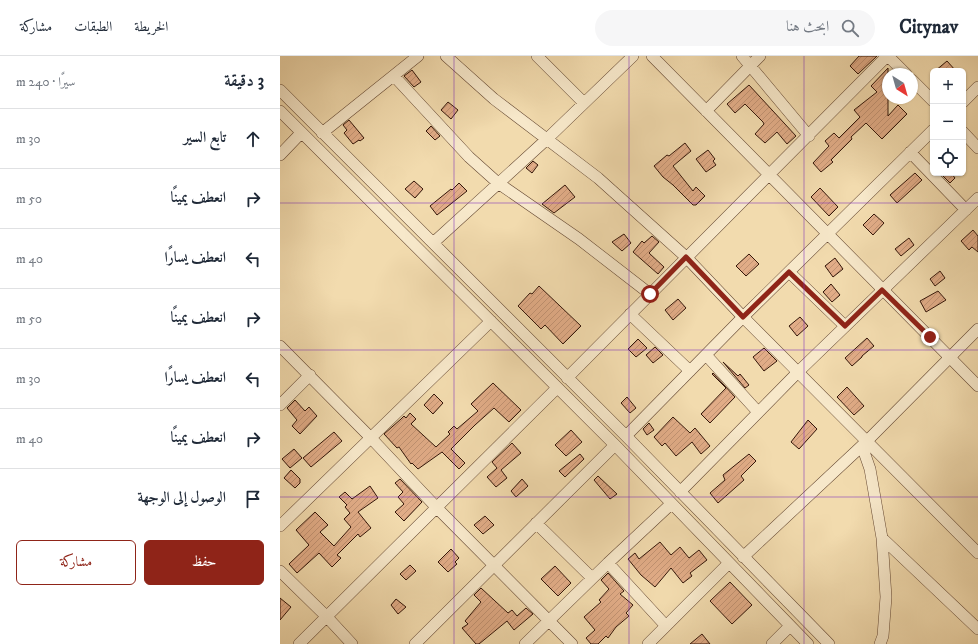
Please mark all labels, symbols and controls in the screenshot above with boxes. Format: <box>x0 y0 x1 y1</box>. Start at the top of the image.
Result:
search box <box>595 10 875 46</box>
text: Citynav <box>899 16 958 39</box>
text: ابحث هنا <box>786 17 829 36</box>
icon: search <box>839 17 861 39</box>
text: مشاركة <box>20 18 52 36</box>
text: الطبقات <box>74 18 112 36</box>
text: الخريطة <box>134 18 168 36</box>
north arrow <box>882 68 918 104</box>
map controls <box>930 68 966 176</box>
button: + <box>930 68 966 104</box>
text: 3 دقيقة <box>224 70 264 92</box>
text: سيرًا · 240 m <box>16 74 76 90</box>
button: − <box>930 104 966 140</box>
text: تابع السير <box>184 128 226 147</box>
icon: ahead <box>242 128 264 150</box>
text: 30 m <box>16 131 40 147</box>
button: locate <box>930 140 966 176</box>
text: انعطف يمينًا <box>171 188 226 207</box>
icon: right <box>242 188 264 210</box>
text: 50 m <box>16 191 42 207</box>
text: انعطف يسارًا <box>165 248 226 267</box>
icon: left <box>242 248 264 270</box>
text: 40 m <box>16 251 43 267</box>
route start <box>641 285 659 303</box>
text: انعطف يمينًا <box>171 308 226 327</box>
icon: right <box>242 308 264 330</box>
text: 50 m <box>16 311 42 327</box>
route end <box>921 328 939 346</box>
text: انعطف يسارًا <box>165 368 226 387</box>
icon: left <box>242 368 264 390</box>
text: 30 m <box>16 371 40 387</box>
text: انعطف يمينًا <box>171 428 226 447</box>
icon: right <box>242 428 264 450</box>
text: 40 m <box>16 431 43 447</box>
text: الوصول إلى الوجهة <box>137 488 226 507</box>
icon: arrive <box>242 488 264 510</box>
button: مشاركة <box>16 540 136 585</box>
button: حفظ <box>144 540 264 585</box>

